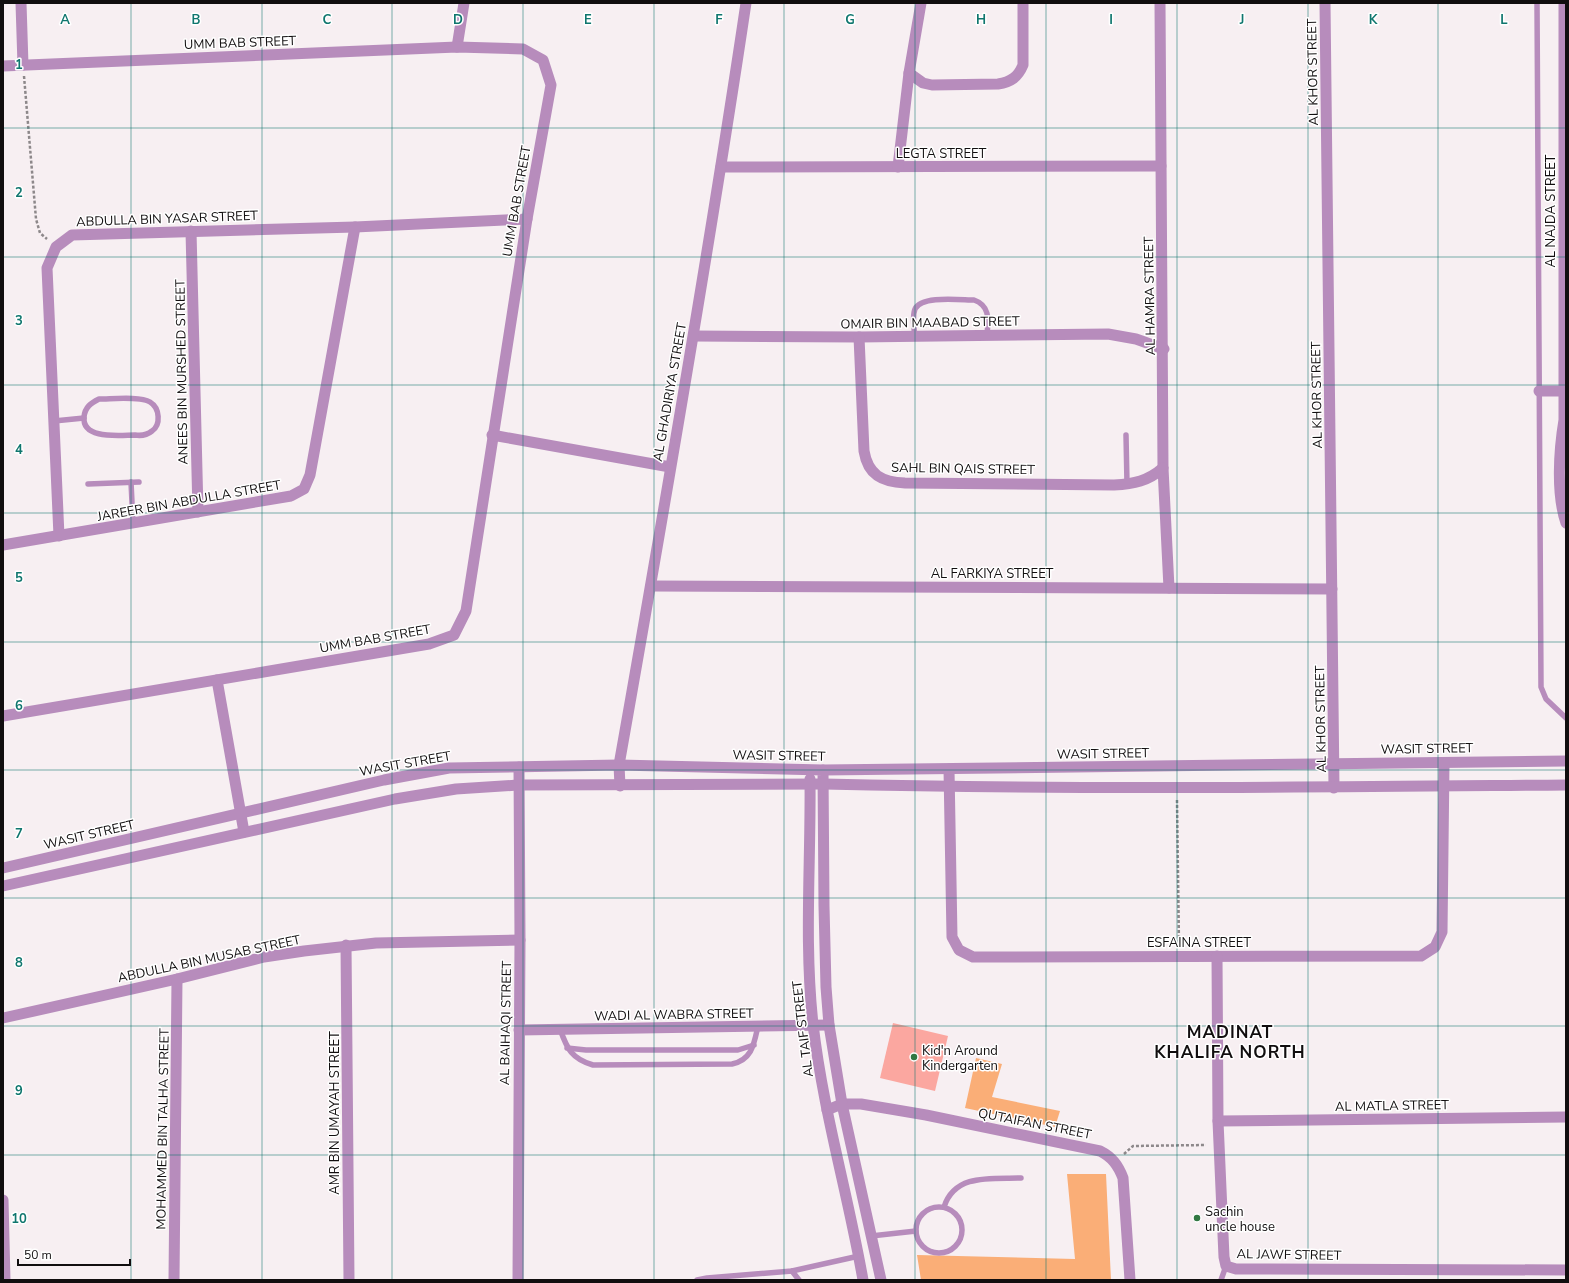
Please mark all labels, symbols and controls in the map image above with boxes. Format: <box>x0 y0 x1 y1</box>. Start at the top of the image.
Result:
text: A <box>60 11 70 29</box>
text: B <box>192 11 201 29</box>
text: C <box>323 11 332 29</box>
text: D <box>453 11 463 29</box>
text: E <box>584 11 592 29</box>
text: F <box>715 11 723 29</box>
text: G <box>845 11 855 29</box>
text: H <box>976 11 986 29</box>
text: I <box>1109 11 1113 29</box>
text: J <box>1239 11 1244 29</box>
text: K <box>1369 11 1378 29</box>
text: L <box>1500 11 1508 29</box>
street label: AL KHOR STREET <box>1303 18 1323 126</box>
street label: UMM BAB STREET <box>184 32 297 54</box>
text: 1 <box>15 56 23 74</box>
street label: UMM BAB STREET <box>498 144 536 258</box>
street label: LEGTA STREET <box>896 145 987 163</box>
street label: AL NAJDA STREET <box>1542 154 1560 267</box>
text: 2 <box>15 184 23 202</box>
street label: ABDULLA BIN YASAR STREET <box>76 207 258 231</box>
street label: AL HAMRA STREET <box>1140 236 1160 356</box>
street label: ANEES BIN MURSHED STREET <box>171 279 193 465</box>
text: 3 <box>15 312 23 330</box>
street label: OMAIR BIN MAABAD STREET <box>840 312 1020 334</box>
street label: AL GHADIRIYA STREET <box>649 321 691 463</box>
street label: AL KHOR STREET <box>1307 341 1327 449</box>
text: 4 <box>15 441 23 459</box>
street label: SAHL BIN QAIS STREET <box>891 459 1035 479</box>
street label: JAREER BIN ABDULLA STREET <box>95 476 282 526</box>
street label: AL FARKIYA STREET <box>931 565 1054 583</box>
text: 5 <box>15 569 23 587</box>
street label: UMM BAB STREET <box>318 620 432 658</box>
street label: AL KHOR STREET <box>1311 665 1331 773</box>
text: 6 <box>15 697 23 715</box>
street label: WASIT STREET <box>1381 739 1474 759</box>
street label: WASIT STREET <box>1057 744 1150 764</box>
street label: WASIT STREET <box>733 746 826 766</box>
street label: WASIT STREET <box>358 747 453 781</box>
street label: WASIT STREET <box>42 816 137 854</box>
text: 7 <box>15 825 23 843</box>
street label: ABDULLA BIN MUSAB STREET <box>116 931 302 987</box>
street label: ESFAINA STREET <box>1147 934 1251 952</box>
text: 8 <box>15 954 23 972</box>
street label: AL BAIHAQI STREET <box>496 961 516 1085</box>
street label: AL TAIF STREET <box>788 979 818 1078</box>
street label: WADI AL WABRA STREET <box>594 1005 754 1025</box>
district label: MADINAT KHALIFA NORTH <box>1154 1021 1306 1064</box>
street label: MOHAMMED BIN TALHA STREET <box>152 1028 174 1230</box>
street label: AMR BIN UMAYAH STREET <box>326 1031 344 1195</box>
place label: Kid'n Around Kindergarten <box>922 1042 998 1075</box>
marker: Kid'n Around Kindergarten <box>909 1052 919 1062</box>
text: 9 <box>15 1082 23 1100</box>
street label: AL MATLA STREET <box>1335 1096 1449 1116</box>
street label: QUTAIFAN STREET <box>977 1104 1093 1144</box>
place label: Sachin uncle house <box>1205 1203 1275 1236</box>
text: 10 <box>11 1210 27 1228</box>
marker: Sachin uncle house <box>1192 1213 1202 1223</box>
scale bar <box>18 1241 130 1267</box>
street label: AL JAWF STREET <box>1236 1245 1342 1265</box>
text: 50 m <box>24 1247 52 1263</box>

